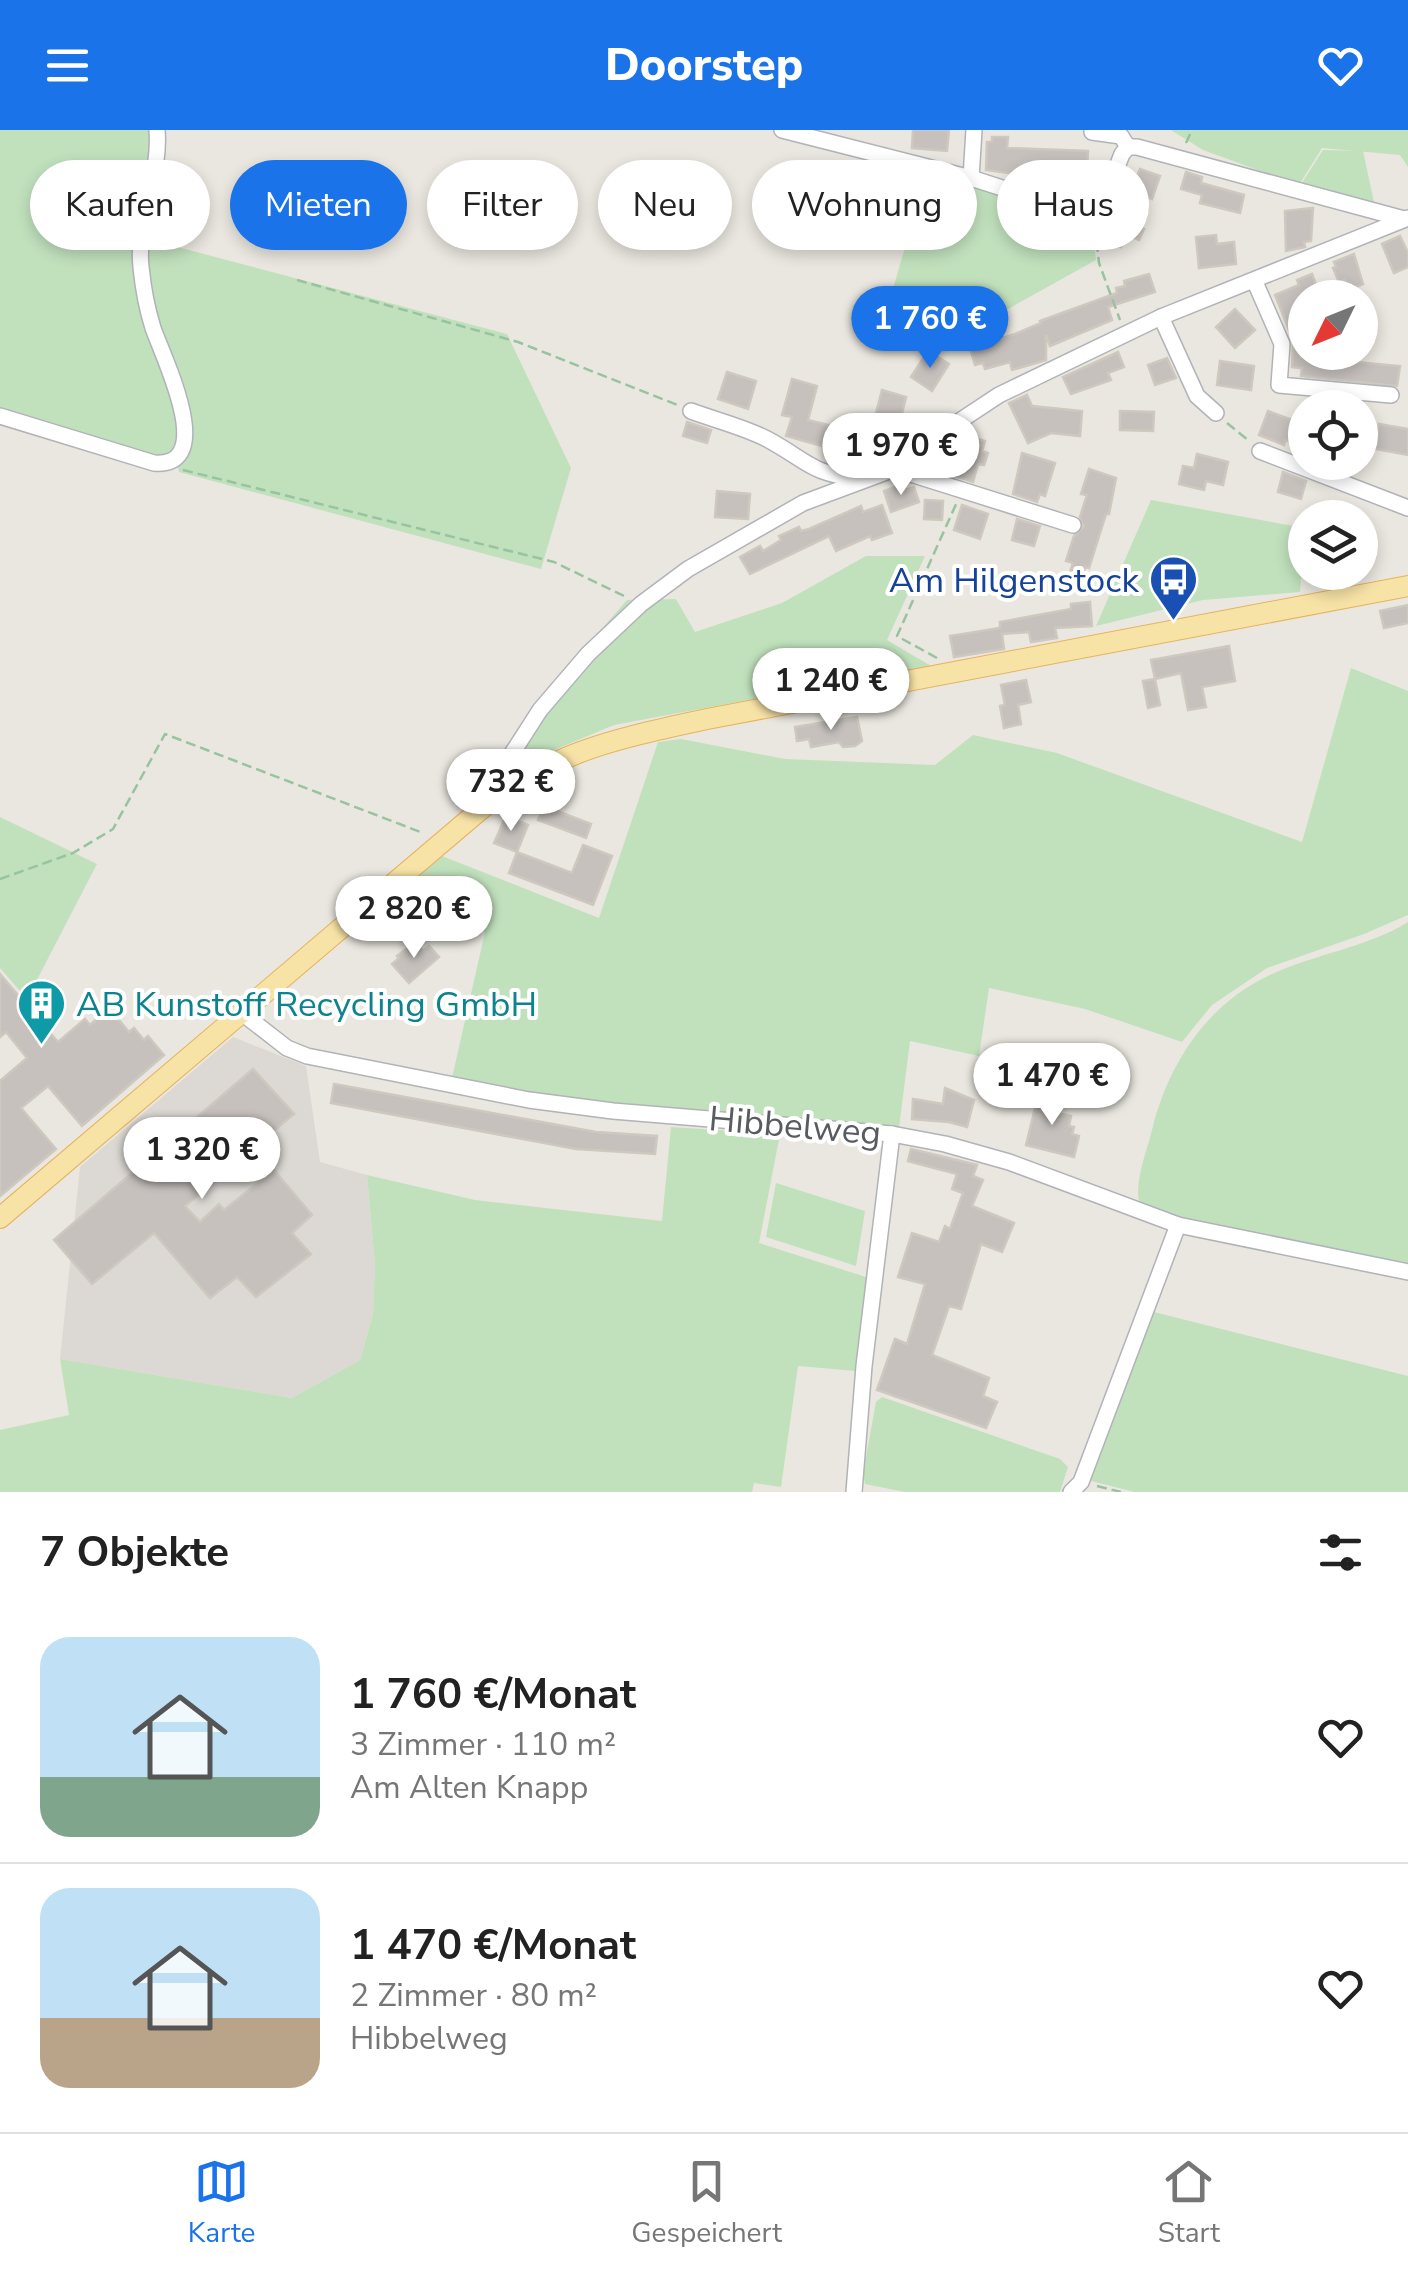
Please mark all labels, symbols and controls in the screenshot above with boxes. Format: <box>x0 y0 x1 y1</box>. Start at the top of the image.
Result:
text: Doorstep <box>605 35 803 96</box>
icon: menu <box>40 38 95 93</box>
icon: heart <box>1313 38 1368 93</box>
chip: Kaufen <box>30 160 210 250</box>
chip: Mieten <box>230 160 407 250</box>
chip: Filter <box>427 160 578 250</box>
chip: Neu <box>598 160 732 250</box>
chip: Wohnung <box>752 160 977 250</box>
chip: Haus <box>997 160 1149 250</box>
north arrow <box>1288 280 1378 370</box>
map controls <box>1288 280 1378 590</box>
pin: 1 760 € <box>838 286 1022 371</box>
text: 1 760 € <box>873 297 987 340</box>
button: locate <box>1288 390 1378 480</box>
pin: 1 970 € <box>809 413 993 498</box>
text: 1 970 € <box>844 424 958 467</box>
button: layers <box>1288 500 1378 590</box>
bus stop icon: Am Hilgenstock <box>1148 554 1200 622</box>
place label: Am Hilgenstock <box>889 557 1139 604</box>
pin: 1 240 € <box>739 648 923 733</box>
text: 1 240 € <box>774 659 888 702</box>
pin: 732 € <box>441 749 581 834</box>
text: 732 € <box>468 760 554 803</box>
pin: 2 820 € <box>322 876 506 961</box>
text: 2 820 € <box>357 887 471 930</box>
building icon: AB Kunstoff Recycling GmbH <box>15 978 67 1046</box>
place label: AB Kunstoff Recycling GmbH <box>76 981 537 1028</box>
pin: 1 470 € <box>960 1043 1144 1128</box>
text: 1 470 € <box>995 1054 1109 1097</box>
street label: Hibbelweg <box>707 1095 883 1157</box>
pin: 1 320 € <box>110 1117 294 1202</box>
text: 1 320 € <box>145 1128 259 1171</box>
text: 7 Objekte <box>40 1524 229 1581</box>
icon: filters <box>1313 1525 1368 1580</box>
text: 1 760 €/Monat <box>350 1666 636 1723</box>
icon: home <box>120 1677 240 1797</box>
icon: heart <box>1313 1710 1368 1765</box>
text: 3 Zimmer · 110 m² <box>350 1723 616 1766</box>
text: Am Alten Knapp <box>350 1766 588 1809</box>
text: 1 470 €/Monat <box>350 1917 636 1974</box>
icon: home <box>120 1928 240 2048</box>
icon: heart <box>1313 1961 1368 2016</box>
text: 2 Zimmer · 80 m² <box>350 1974 597 2017</box>
text: Hibbelweg <box>350 2017 508 2060</box>
tab: Karte <box>188 2154 256 2252</box>
tab: Gespeichert <box>631 2154 782 2252</box>
tab: Start <box>1158 2154 1220 2252</box>

